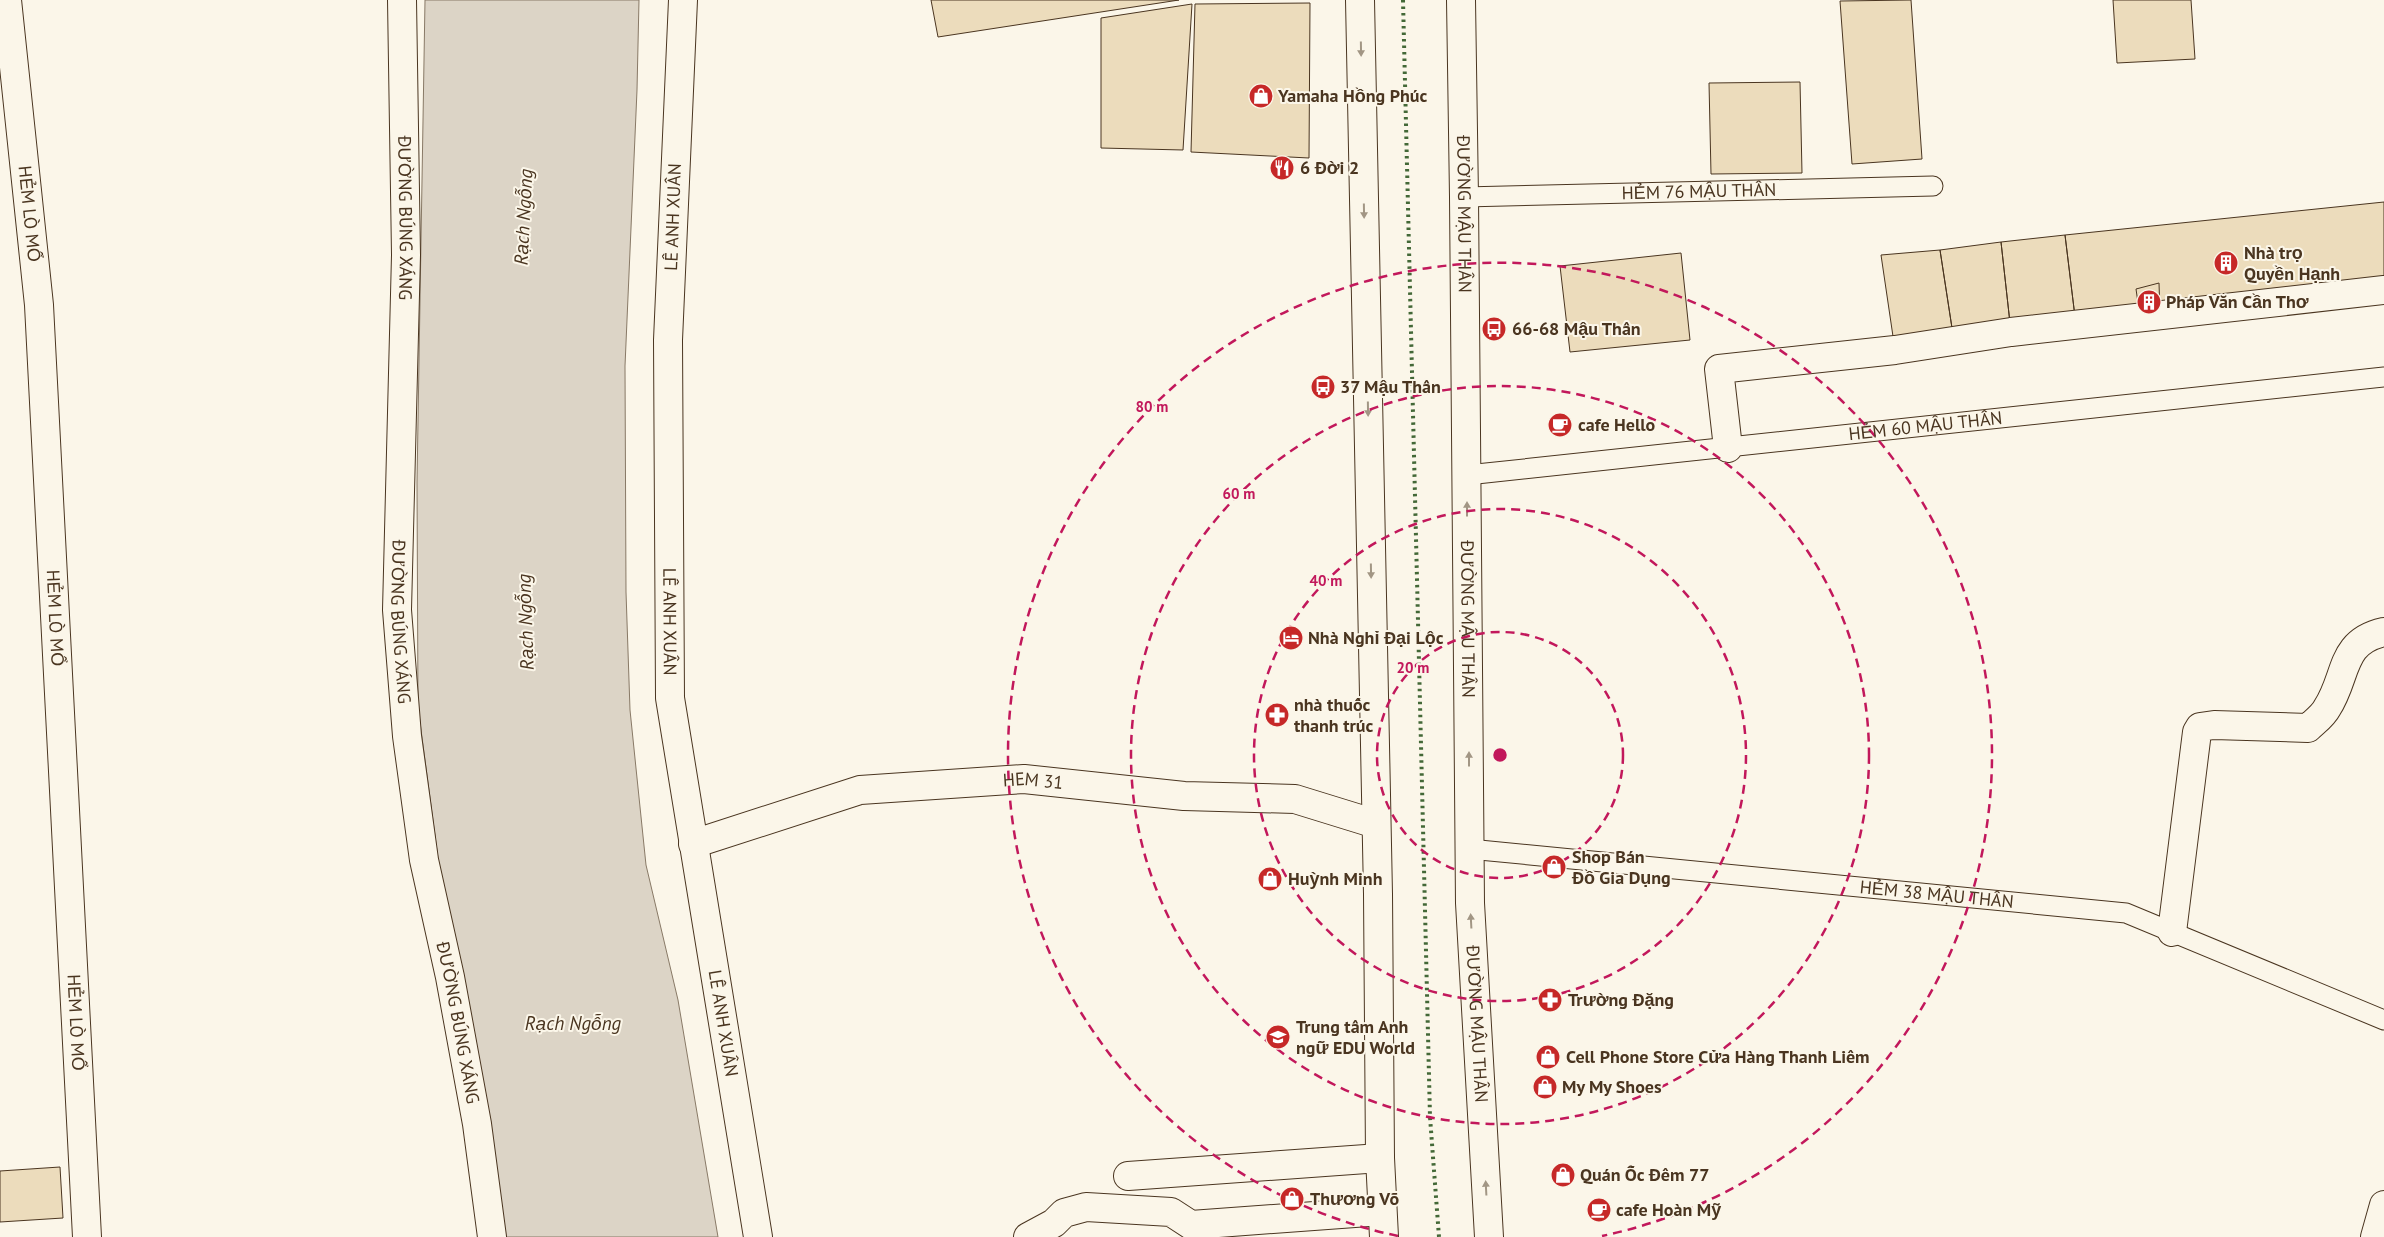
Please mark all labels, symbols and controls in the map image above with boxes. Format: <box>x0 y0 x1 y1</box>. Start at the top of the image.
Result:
one-way arrow <box>1357 41 1365 57</box>
shop icon: Yamaha Hồng Phúc <box>1248 83 1274 109</box>
place label: Yamaha Hồng Phúc <box>1277 84 1428 107</box>
street label: ĐƯỜNG BÚNG XÁNG <box>393 134 418 301</box>
street label: ĐƯỜNG MẬU THÂN <box>1452 134 1477 293</box>
restaurant icon: 6 Đời 2 <box>1269 155 1295 181</box>
place label: 6 Đời 2 <box>1300 156 1359 179</box>
street label: LÊ ANH XUÂN <box>659 163 686 271</box>
street label: HẺM LÒ MỔ <box>13 164 46 263</box>
water label: Rạch Ngỗng <box>508 168 538 266</box>
street label: HẺM 76 MẬU THÂN <box>1621 178 1777 204</box>
one-way arrow <box>1361 203 1369 219</box>
place label: Nhà trọ Quyền Hạnh <box>2244 241 2340 285</box>
building icon: Nhà trọ Quyền Hạnh <box>2213 250 2239 276</box>
building icon: Pháp Văn Cần Thơ <box>2136 289 2162 315</box>
place label: Pháp Văn Cần Thơ <box>2166 290 2309 313</box>
bus stop icon: 66-68 Mậu Thân <box>1481 316 1507 342</box>
place label: 66-68 Mậu Thân <box>1512 317 1641 340</box>
bus stop icon: 37 Mậu Thân <box>1310 374 1336 400</box>
place label: 37 Mậu Thân <box>1340 375 1441 398</box>
text: 80 m <box>1136 397 1168 416</box>
one-way arrow <box>1364 401 1372 417</box>
street label: HẺM 60 MẬU THÂN <box>1847 406 2003 445</box>
cafe icon: cafe Hello <box>1547 412 1573 438</box>
place label: cafe Hello <box>1578 413 1656 436</box>
text: 60 m <box>1223 484 1255 503</box>
one-way arrow <box>1463 501 1471 517</box>
street label: ĐƯỜNG BÚNG XÁNG <box>386 538 416 705</box>
street label: ĐƯỜNG MẬU THÂN <box>1456 539 1480 698</box>
one-way arrow <box>1368 563 1376 579</box>
street label: LÊ ANH XUÂN <box>658 568 682 676</box>
street label: HẺM LÒ MỔ <box>42 569 70 667</box>
text: 40 m <box>1310 571 1342 590</box>
water label: Rạch Ngỗng <box>511 573 539 671</box>
hotel icon: Nhà Nghỉ Đại Lộc <box>1278 625 1304 651</box>
place label: Nhà Nghỉ Đại Lộc <box>1308 626 1444 649</box>
text: 20 m <box>1397 658 1429 677</box>
place label: nhà thuốc thanh trúc <box>1294 693 1373 737</box>
pharmacy icon: nhà thuốc thanh trúc <box>1264 702 1290 728</box>
centre of rings <box>1491 746 1509 764</box>
one-way arrow <box>1464 751 1472 767</box>
street label: HEM 31 <box>1002 767 1064 794</box>
place label: Shop Bán Đồ Gia Dụng <box>1571 845 1671 889</box>
shop icon: Shop Bán Đồ Gia Dụng <box>1541 854 1567 880</box>
shop icon: Huỳnh Minh <box>1257 866 1283 892</box>
place label: Huỳnh Minh <box>1288 867 1382 890</box>
street label: HẺM 38 MẬU THÂN <box>1859 875 2015 913</box>
one-way arrow <box>1466 913 1474 929</box>
street label: ĐƯỜNG BÚNG XÁNG <box>431 938 485 1106</box>
street label: ĐƯỜNG MẬU THÂN <box>1461 943 1493 1103</box>
street label: LÊ ANH XUÂN <box>704 968 744 1078</box>
street label: HẺM LÒ MỔ <box>62 973 90 1071</box>
pharmacy icon: Trường Đặng <box>1537 987 1563 1013</box>
place label: Trường Đặng <box>1568 988 1674 1011</box>
water label: Rạch Ngỗng <box>525 1011 622 1035</box>
place label: Trung tâm Anh ngữ EDU World <box>1296 1015 1415 1059</box>
school or university icon: Trung tâm Anh ngữ EDU World <box>1265 1024 1291 1050</box>
shop icon: Cell Phone Store Cửa Hàng Thanh Liêm <box>1535 1044 1561 1070</box>
place label: Cell Phone Store Cửa Hàng Thanh Liêm <box>1566 1045 1870 1068</box>
shop icon: My My Shoes <box>1532 1074 1558 1100</box>
place label: My My Shoes <box>1562 1075 1662 1098</box>
shop icon: Quán Ốc Đêm 77 <box>1550 1162 1576 1188</box>
place label: Quán Ốc Đêm 77 <box>1580 1163 1709 1186</box>
one-way arrow <box>1482 1180 1490 1196</box>
shop icon: Thương Võ <box>1279 1186 1305 1212</box>
place label: Thương Võ <box>1310 1187 1399 1210</box>
cafe icon: cafe Hoàn Mỹ <box>1586 1197 1612 1223</box>
place label: cafe Hoàn Mỹ <box>1616 1198 1721 1221</box>

